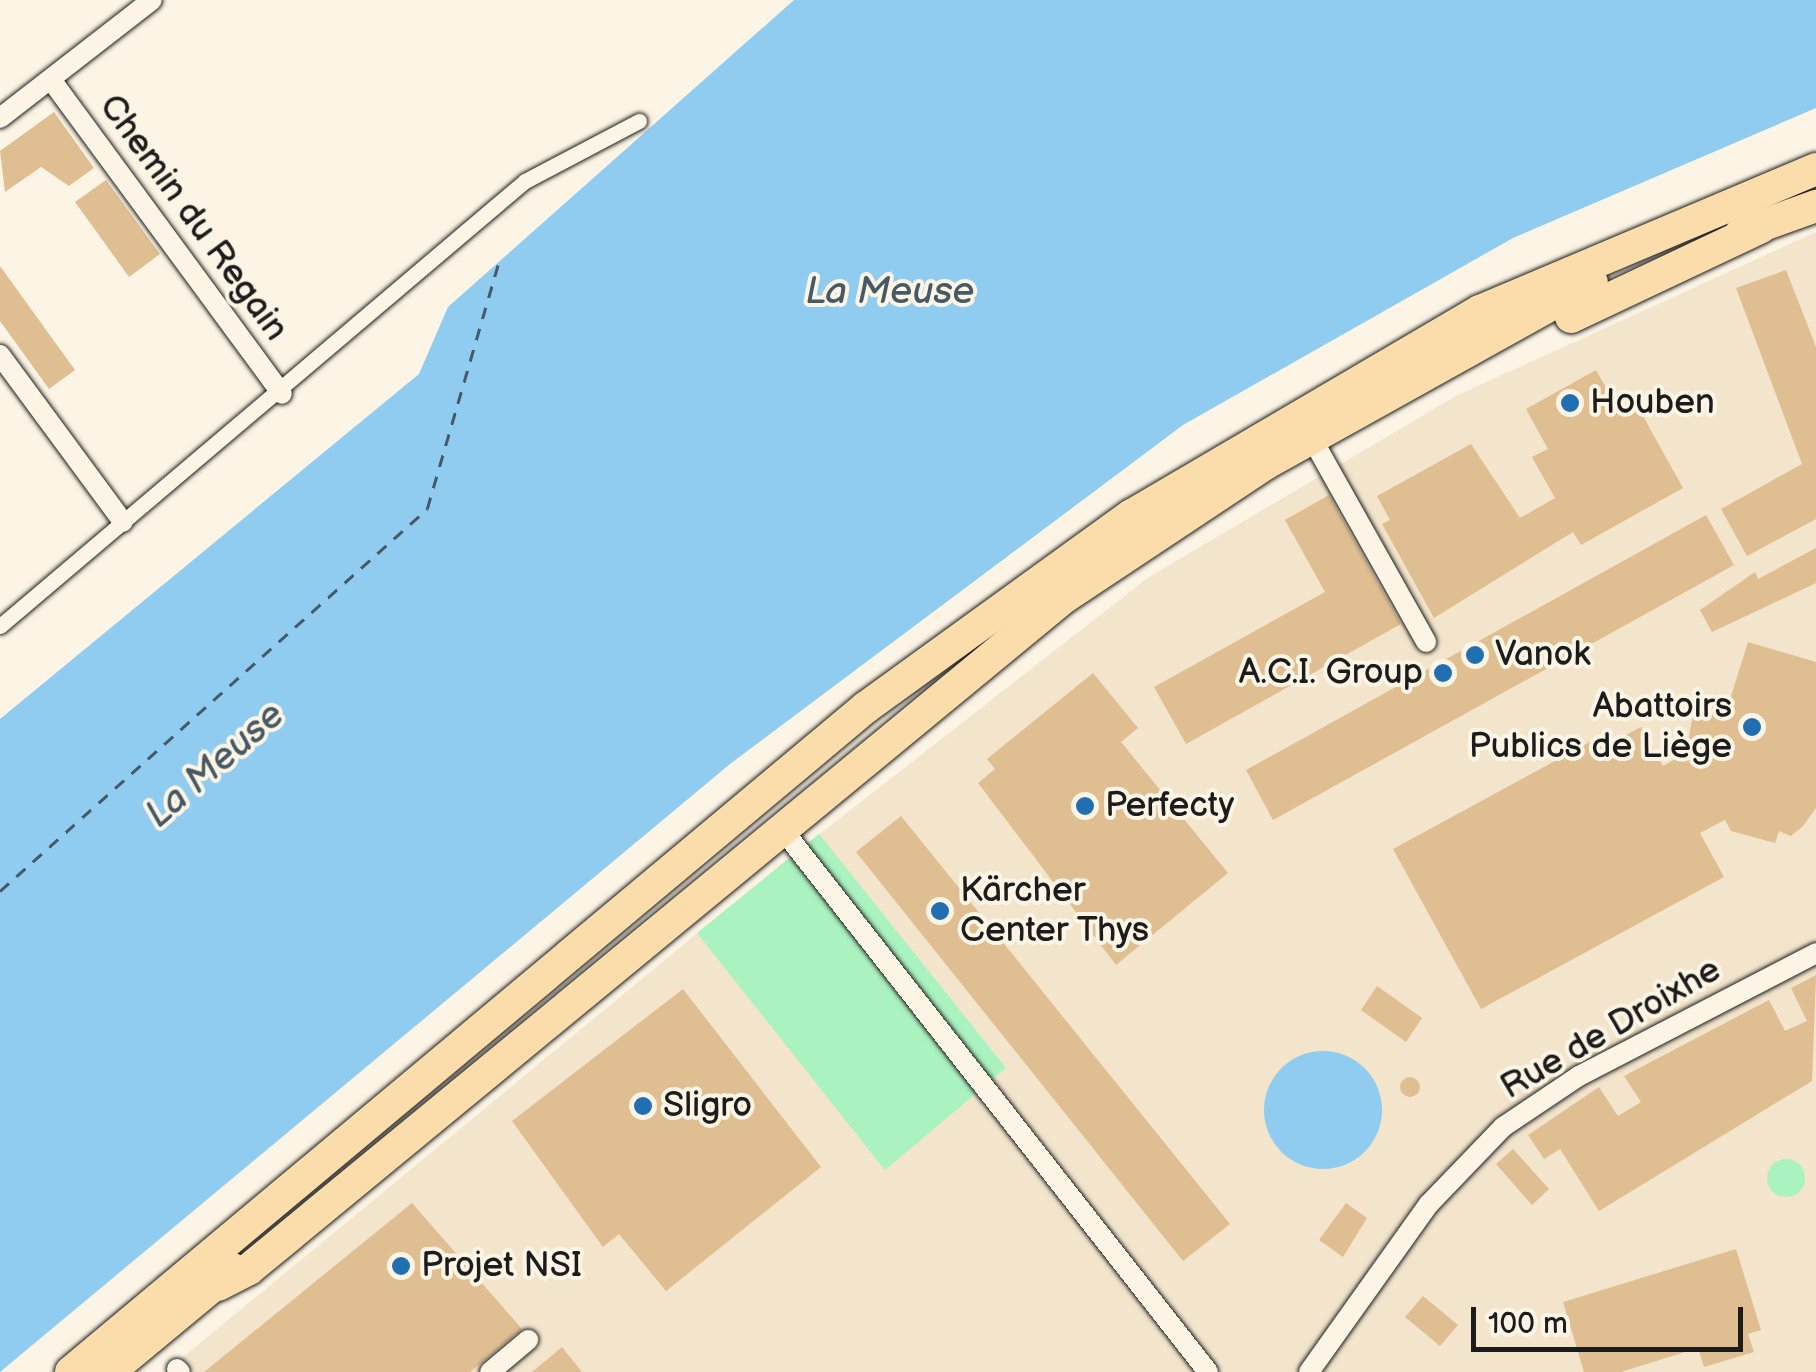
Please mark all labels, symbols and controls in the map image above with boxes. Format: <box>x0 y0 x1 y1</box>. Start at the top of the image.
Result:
street label: Chemin du Regain <box>90 87 296 349</box>
water label: La Meuse <box>806 269 974 315</box>
place label: Houben <box>1590 382 1715 424</box>
marker: Houben <box>1559 392 1581 414</box>
place label: Vanok <box>1495 634 1590 676</box>
marker: Vanok <box>1464 644 1486 666</box>
place label: A.C.I. Group <box>1239 652 1423 694</box>
marker: A.C.I. Group <box>1432 662 1454 684</box>
place label: Abattoirs Publics de Liège <box>1469 686 1732 768</box>
water label: La Meuse <box>136 692 294 838</box>
marker: Abattoirs Publics de Liège <box>1741 716 1763 738</box>
place label: Perfecty <box>1105 785 1234 827</box>
marker: Perfecty <box>1074 795 1096 817</box>
place label: Kärcher Center Thys <box>960 870 1150 952</box>
marker: Kärcher Center Thys <box>929 900 951 922</box>
street label: Rue de Droixhe <box>1494 949 1728 1109</box>
place label: Sligro <box>663 1085 752 1127</box>
marker: Sligro <box>632 1095 654 1117</box>
place label: Projet NSI <box>421 1245 582 1287</box>
marker: Projet NSI <box>390 1255 412 1277</box>
scale bar <box>1476 1287 1748 1349</box>
text: 100 m <box>1488 1306 1568 1342</box>

